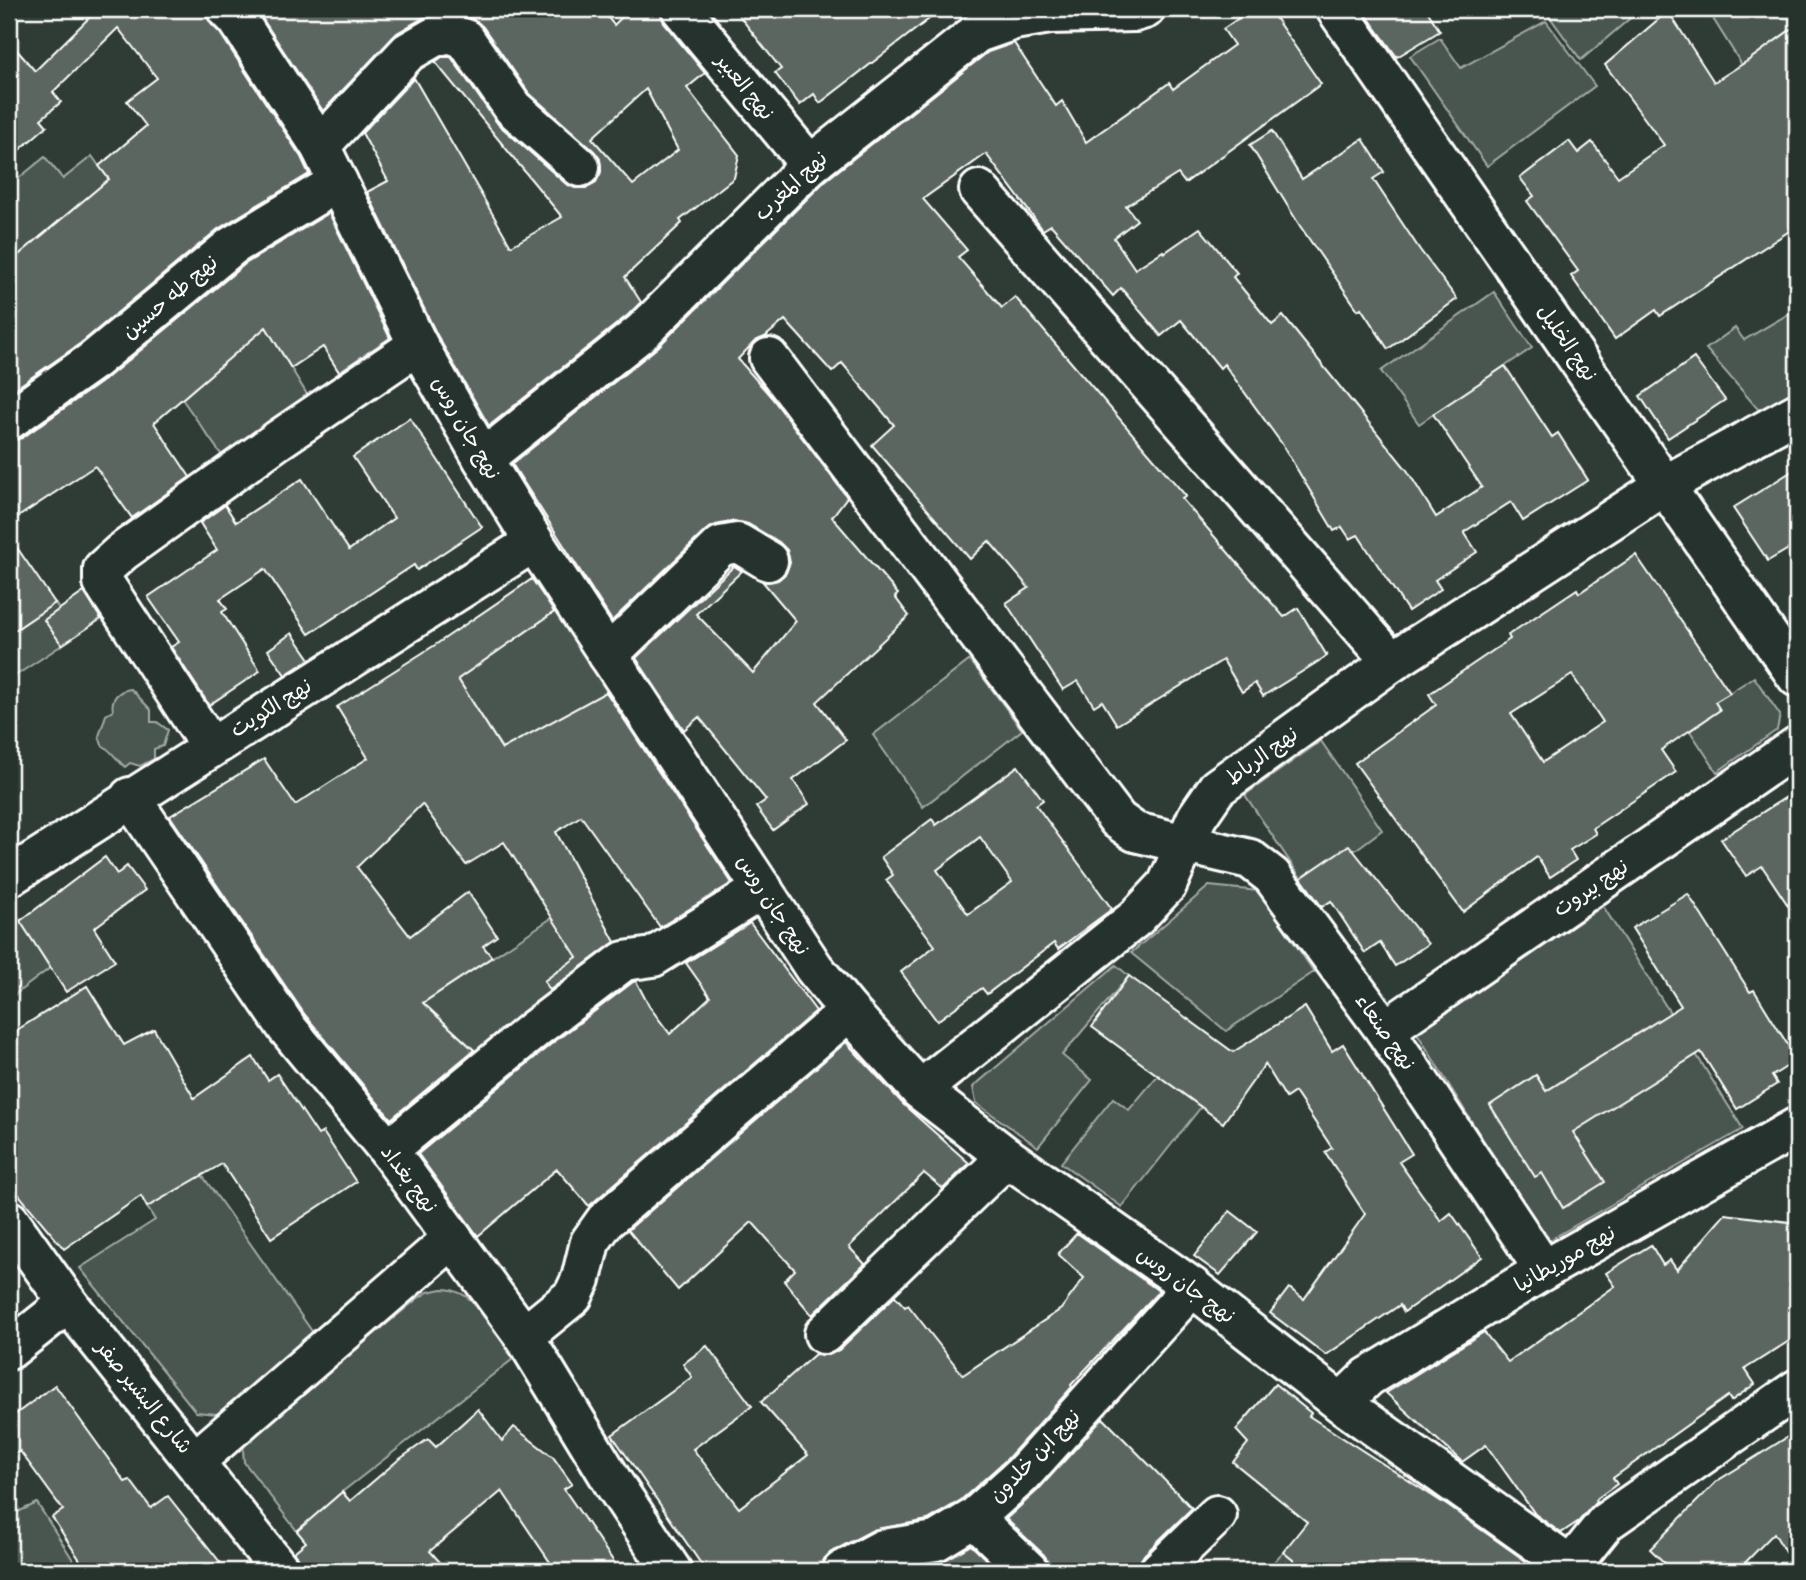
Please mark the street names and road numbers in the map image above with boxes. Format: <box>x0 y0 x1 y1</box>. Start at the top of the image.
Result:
street label: نهج العبير <box>709 47 780 126</box>
street label: نهج المغرب <box>749 145 833 227</box>
street label: نهج طه حسين <box>116 249 224 345</box>
street label: نهج الخليل <box>1531 299 1603 387</box>
street label: نهج جان روس <box>426 371 506 485</box>
street label: نهج الكويت <box>225 672 317 744</box>
street label: نهج الرباط <box>1220 721 1304 791</box>
street label: نهج جان روس <box>730 849 816 961</box>
street label: نهج بيروت <box>1548 853 1634 923</box>
street label: نهج صنعاء <box>1349 988 1421 1076</box>
street label: نهج بغداد <box>374 1139 444 1219</box>
street label: نهج موريطانيا <box>1509 1219 1621 1299</box>
street label: نهج جان روس <box>1131 1240 1241 1330</box>
street label: شارع البشير صفر <box>88 1333 198 1460</box>
street label: نهج ابن خلدون <box>984 1403 1086 1509</box>

